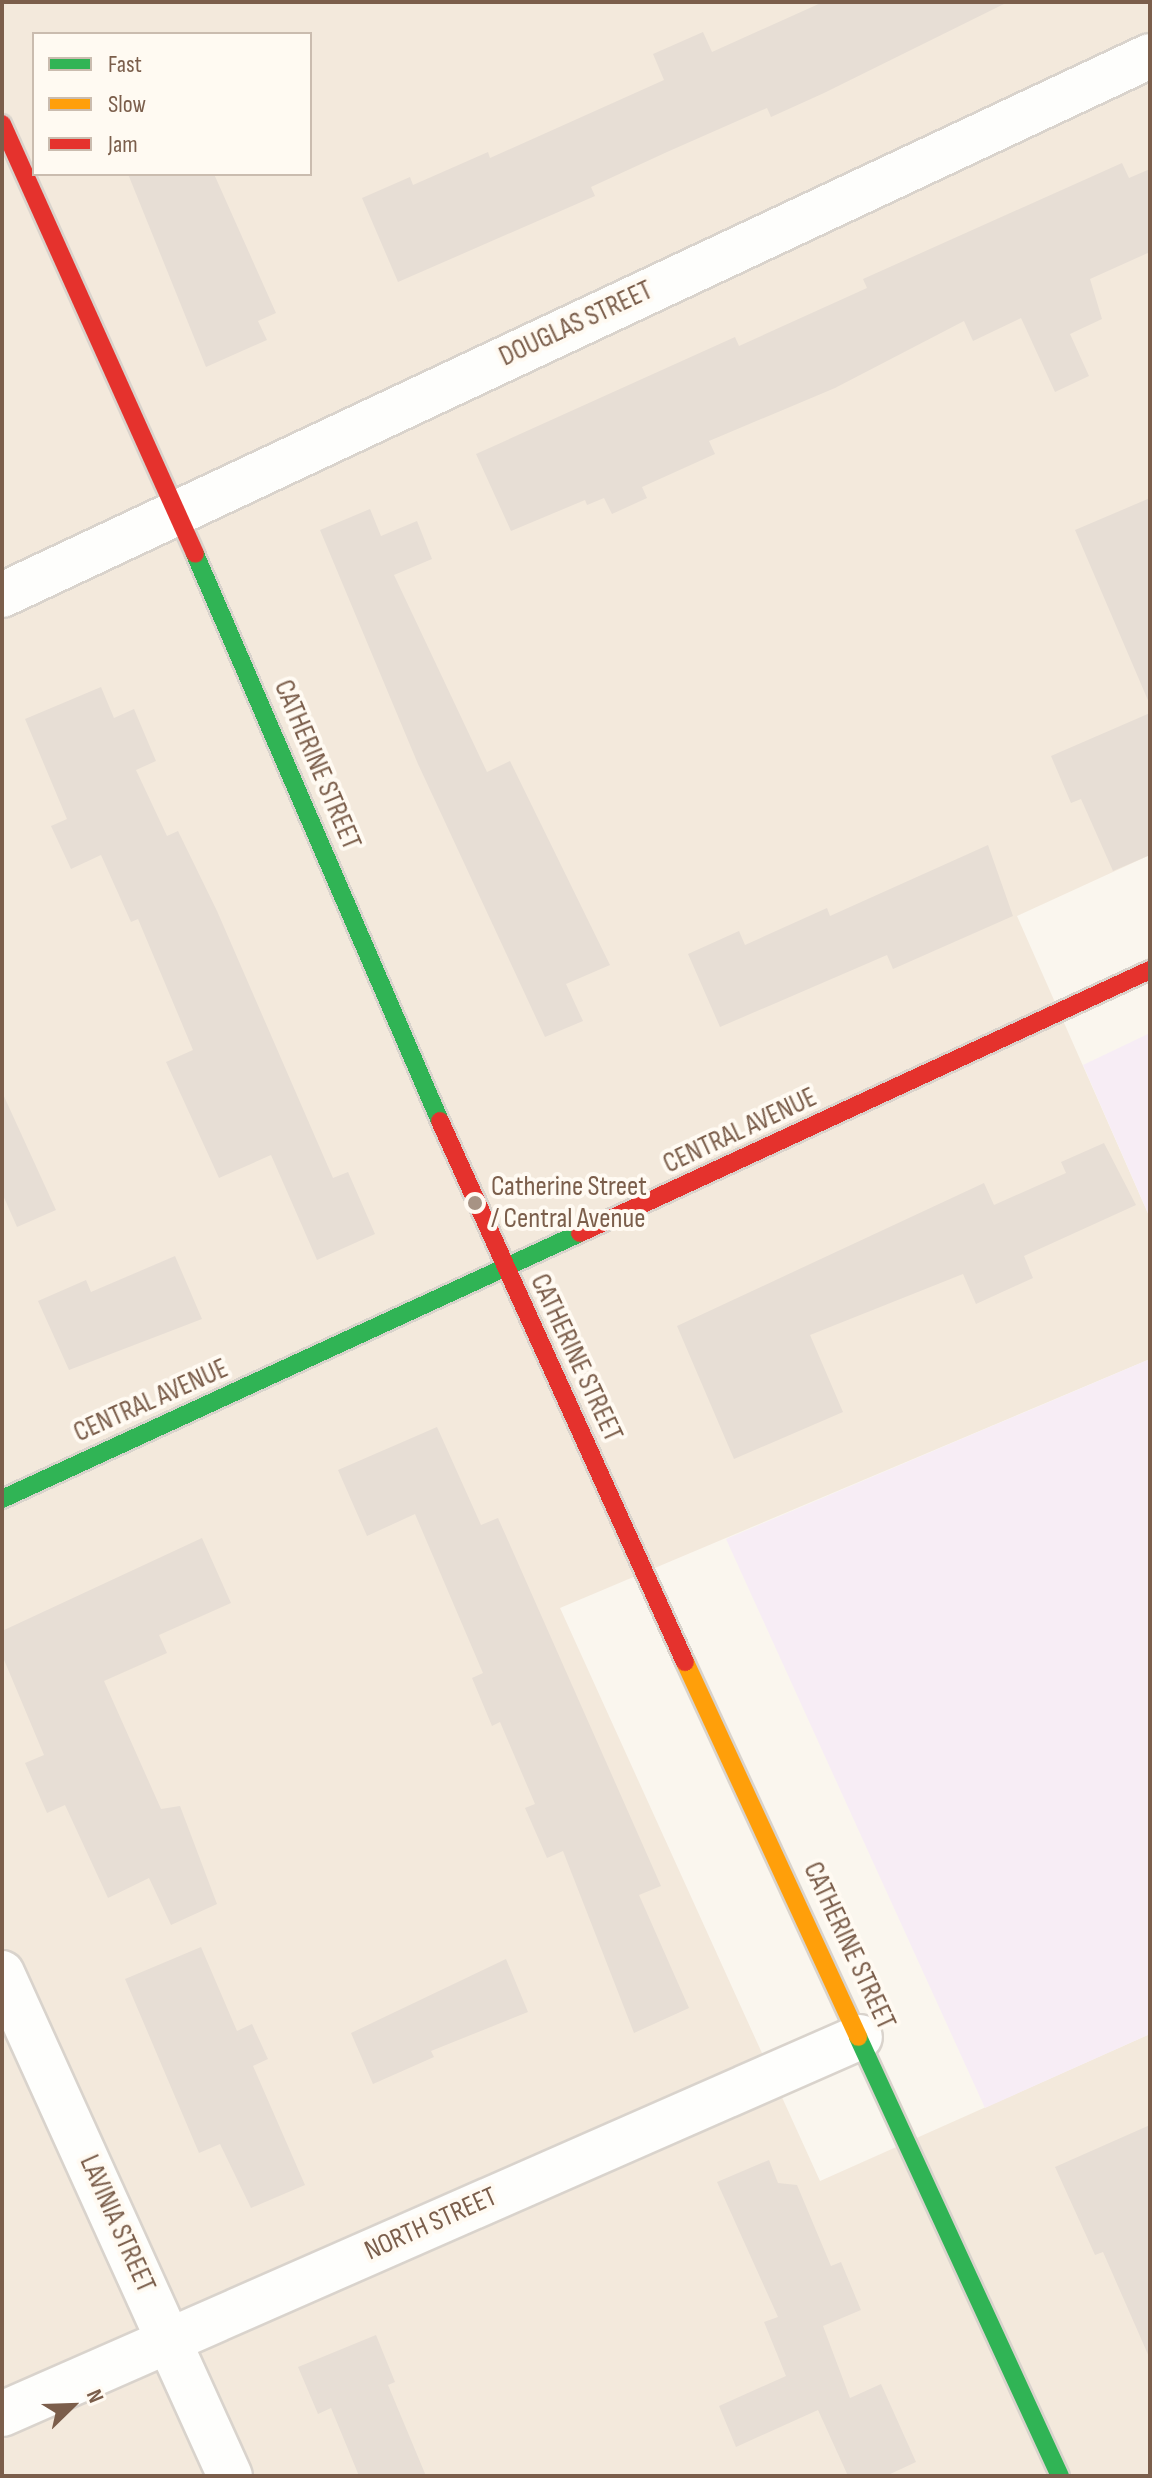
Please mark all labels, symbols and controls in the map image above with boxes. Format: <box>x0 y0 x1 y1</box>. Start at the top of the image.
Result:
legend <box>32 32 312 176</box>
text: Fast <box>108 50 142 79</box>
text: Slow <box>108 90 146 119</box>
text: Jam <box>108 130 138 159</box>
street label: DOUGLAS STREET <box>494 274 658 374</box>
street label: CATHERINE STREET <box>266 675 368 855</box>
street label: CENTRAL AVENUE <box>658 1081 822 1181</box>
place label: Catherine Street / Central Avenue <box>491 1170 647 1236</box>
marker: Catherine Street / Central Avenue <box>466 1194 484 1212</box>
street label: CATHERINE STREET <box>523 1269 629 1447</box>
street label: CENTRAL AVENUE <box>69 1352 233 1450</box>
street label: CATHERINE STREET <box>796 1857 902 2035</box>
street label: LAVINIA STREET <box>72 2150 162 2298</box>
street label: NORTH STREET <box>360 2180 502 2268</box>
north arrow <box>32 2366 112 2446</box>
text: N <box>80 2386 109 2407</box>

